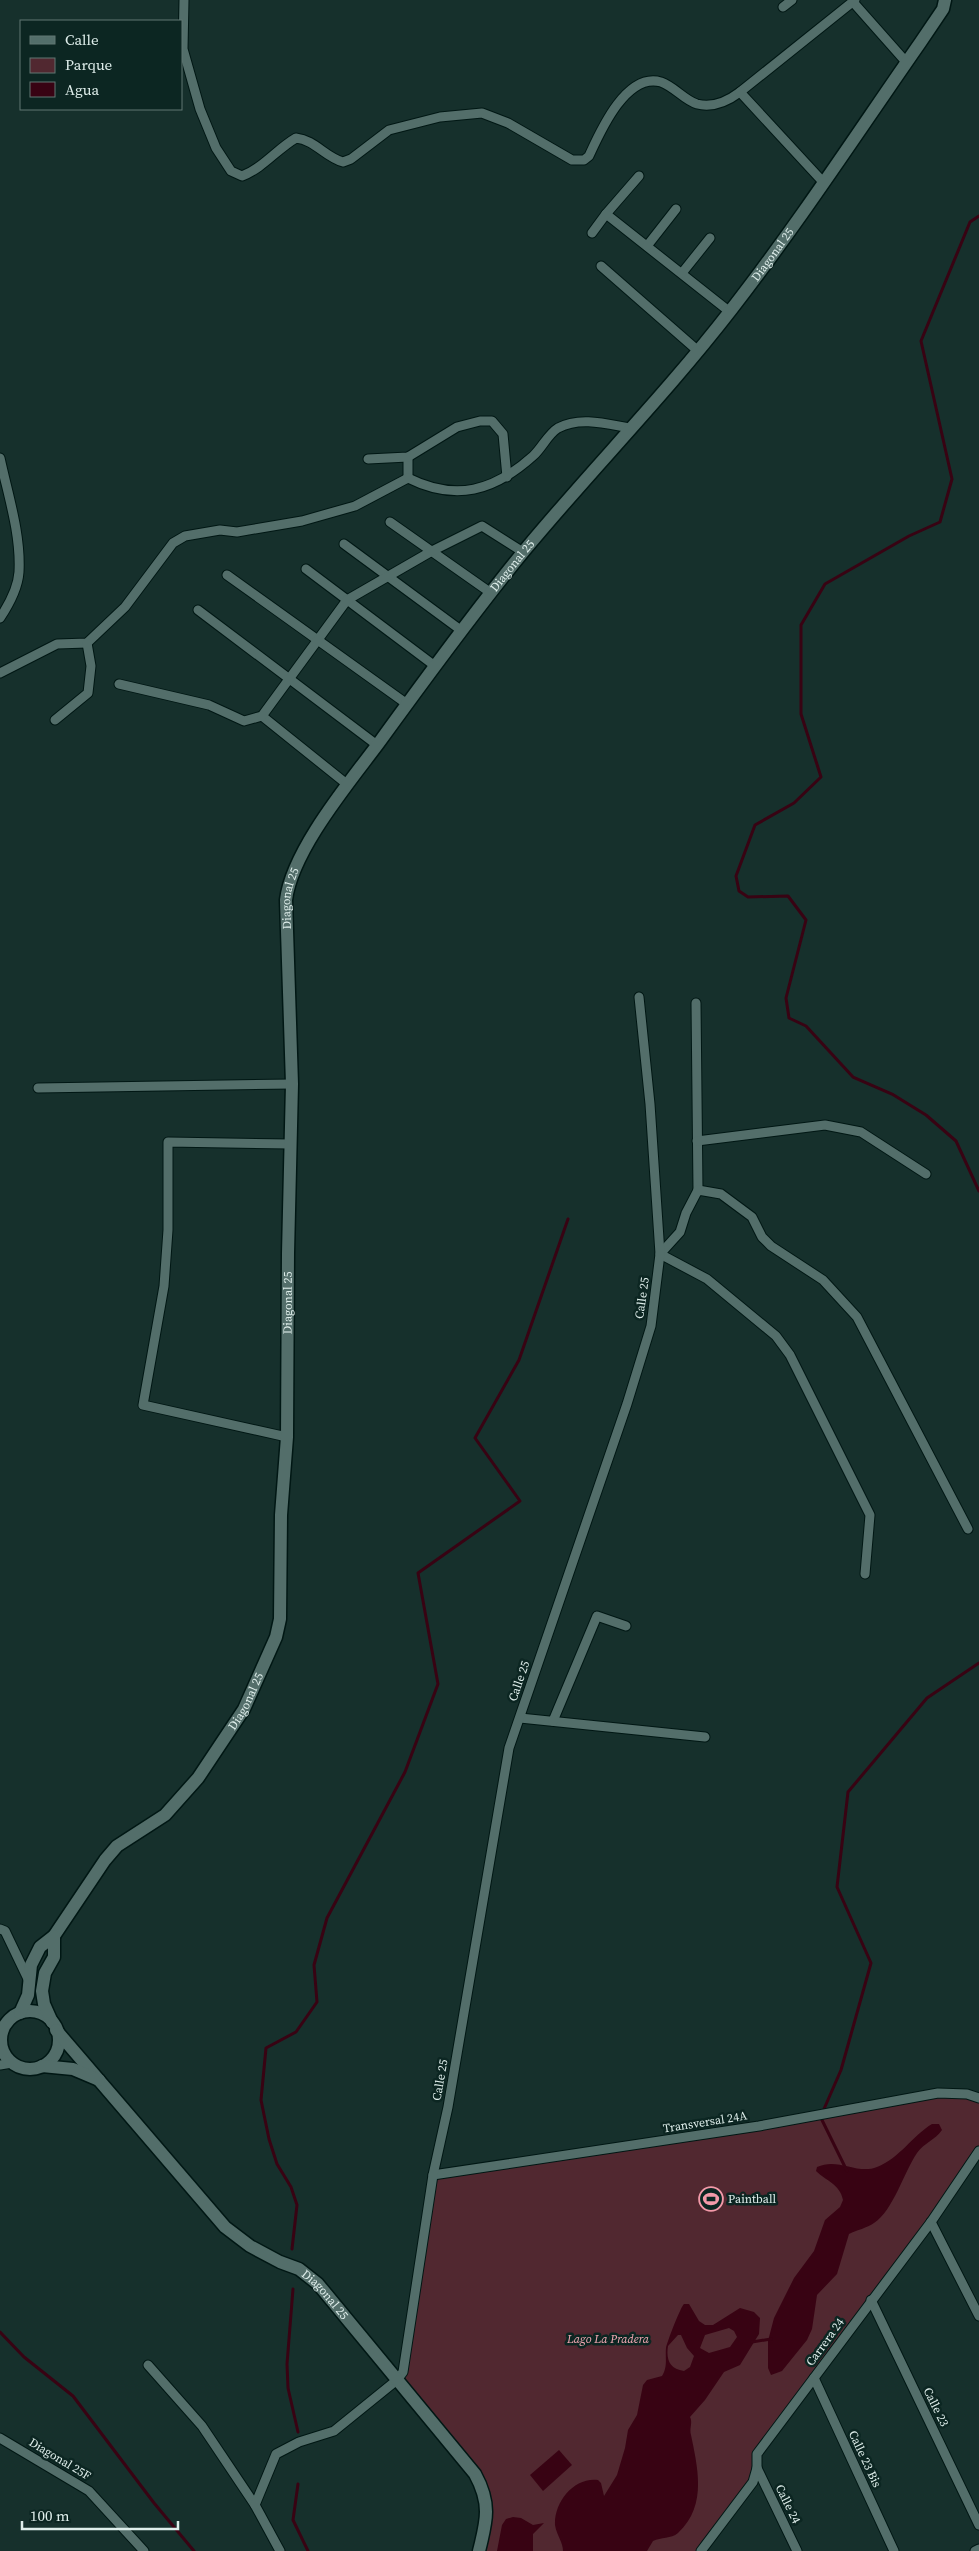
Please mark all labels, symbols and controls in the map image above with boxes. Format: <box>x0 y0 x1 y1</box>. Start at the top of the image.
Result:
legend <box>20 20 182 110</box>
text: Calle <box>65 29 99 50</box>
text: Parque <box>65 54 113 75</box>
text: Agua <box>65 79 99 100</box>
street label: Diagonal 25 <box>748 225 798 285</box>
street label: Diagonal 25 <box>486 536 538 595</box>
street label: Diagonal 25 <box>278 865 303 930</box>
street label: Diagonal 25 <box>280 1272 296 1334</box>
street label: Calle 25 <box>631 1276 653 1320</box>
street label: Calle 25 <box>505 1659 533 1703</box>
street label: Diagonal 25 <box>224 1670 267 1733</box>
street label: Calle 25 <box>428 2058 452 2102</box>
street label: Transversal 24A <box>662 2107 748 2137</box>
sports icon: Paintball <box>698 2186 724 2212</box>
place label: Paintball <box>728 2191 776 2207</box>
street label: Diagonal 25 <box>298 2266 352 2323</box>
street label: Carrera 24 <box>802 2315 848 2369</box>
park label: Lago La Pradera <box>566 2331 650 2347</box>
street label: Calle 23 <box>920 2385 952 2429</box>
street label: Calle 23 Bis <box>845 2428 885 2490</box>
street label: Diagonal 25F <box>26 2434 94 2484</box>
street label: Calle 24 <box>772 2482 804 2526</box>
scale bar <box>22 2498 179 2530</box>
text: 100 m <box>30 2505 70 2526</box>

